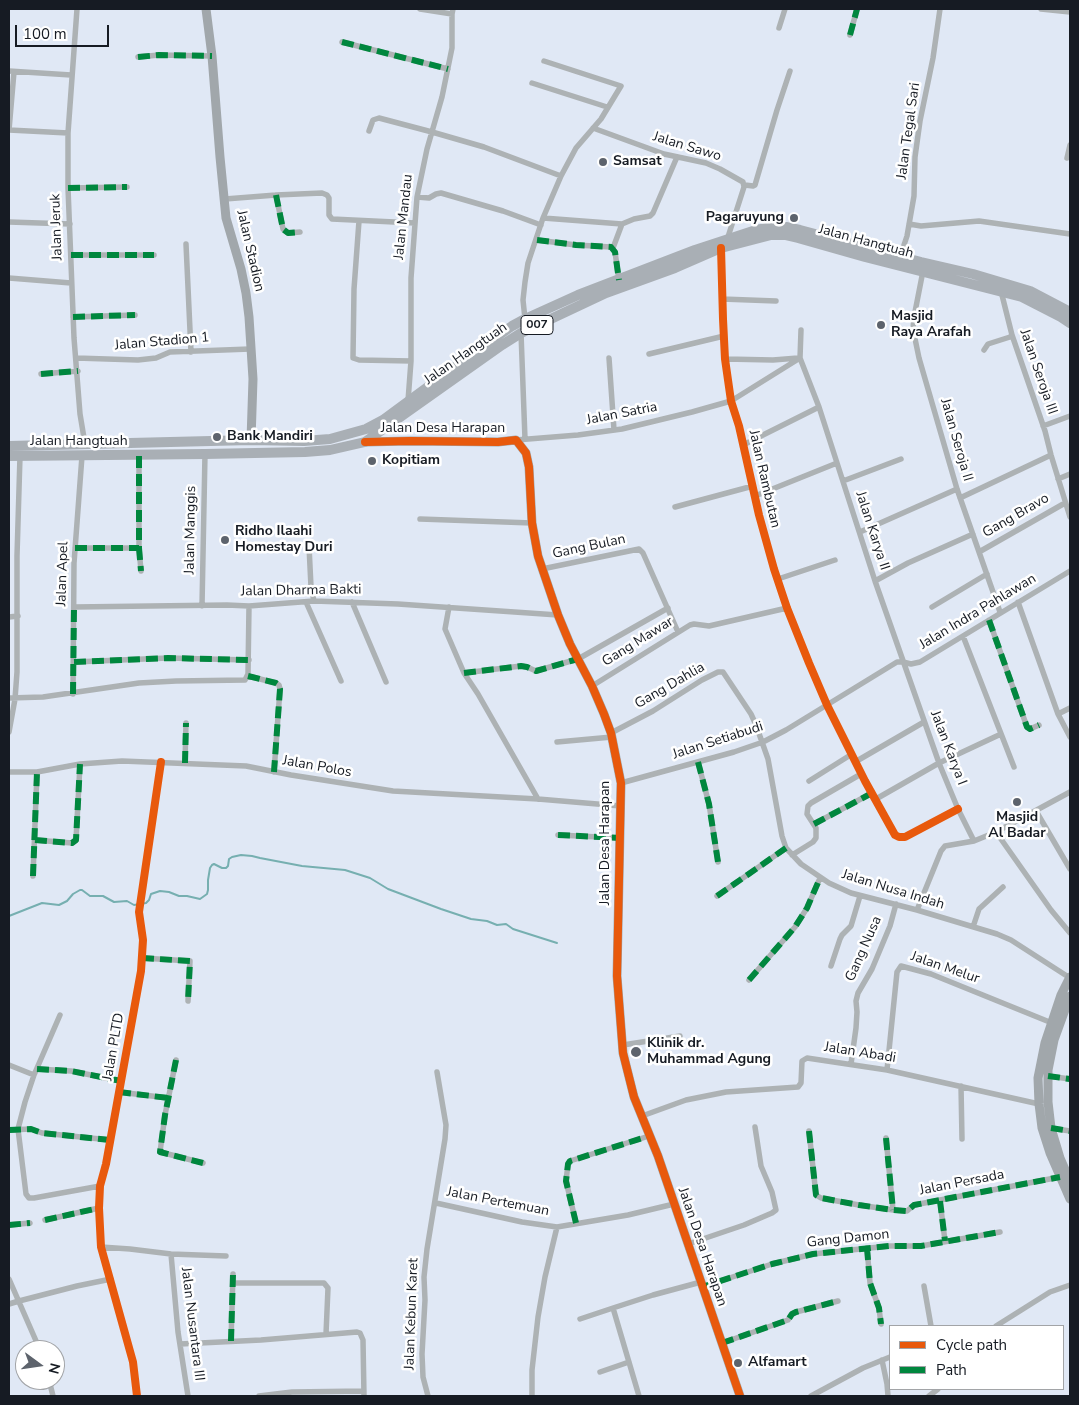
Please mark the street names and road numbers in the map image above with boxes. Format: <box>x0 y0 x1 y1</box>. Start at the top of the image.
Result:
street label: Jalan Tegal Sari <box>894 82 924 180</box>
street label: Jalan Sawo <box>651 129 723 165</box>
street label: Jalan Mandau <box>391 173 417 261</box>
street label: Jalan Jeruk <box>47 193 67 261</box>
street label: Jalan Stadion <box>232 209 268 293</box>
street label: Jalan Hangtuah <box>817 221 915 263</box>
road number: 007 <box>521 316 553 334</box>
street label: Jalan Hangtuah <box>421 319 511 389</box>
street label: Jalan Seroja III <box>1016 327 1060 417</box>
street label: Jalan Stadion 1 <box>114 329 210 355</box>
street label: Jalan Seroja II <box>936 397 976 483</box>
street label: Jalan Satria <box>585 399 659 429</box>
street label: Jalan Desa Harapan <box>381 421 505 437</box>
street label: Jalan Rambutan <box>745 428 783 530</box>
street label: Jalan Hangtuah <box>30 434 128 450</box>
street label: Jalan Manggis <box>182 485 200 575</box>
street label: Jalan Karya II <box>851 489 893 573</box>
street label: Gang Bravo <box>980 490 1052 542</box>
street label: Gang Bulan <box>551 531 627 563</box>
street label: Jalan Apel <box>53 541 73 607</box>
street label: Jalan Indra Pahlawan <box>917 571 1039 653</box>
street label: Jalan Dharma Bakti <box>241 582 361 600</box>
street label: Gang Mawar <box>599 613 677 671</box>
street label: Gang Dahlia <box>632 659 708 713</box>
street label: Jalan Karya I <box>926 708 970 788</box>
street label: Jalan Setiabudi <box>671 718 765 764</box>
street label: Jalan Polos <box>281 753 353 781</box>
street label: Jalan Desa Harapan <box>598 781 614 905</box>
street label: Jalan Nusa Indah <box>840 866 946 914</box>
street label: Gang Nusa <box>842 914 886 984</box>
street label: Jalan Melur <box>908 948 982 988</box>
street label: Jalan PLTD <box>100 1012 128 1082</box>
street label: Jalan Abadi <box>823 1039 897 1067</box>
street label: Jalan Persada <box>918 1167 1006 1199</box>
street label: Jalan Pertemuan <box>445 1184 551 1220</box>
street label: Jalan Desa Harapan <box>674 1185 730 1309</box>
street label: Gang Damon <box>806 1226 890 1252</box>
street label: Jalan Kebun Karet <box>402 1258 422 1370</box>
street label: Jalan Nusantara III <box>177 1266 207 1382</box>

